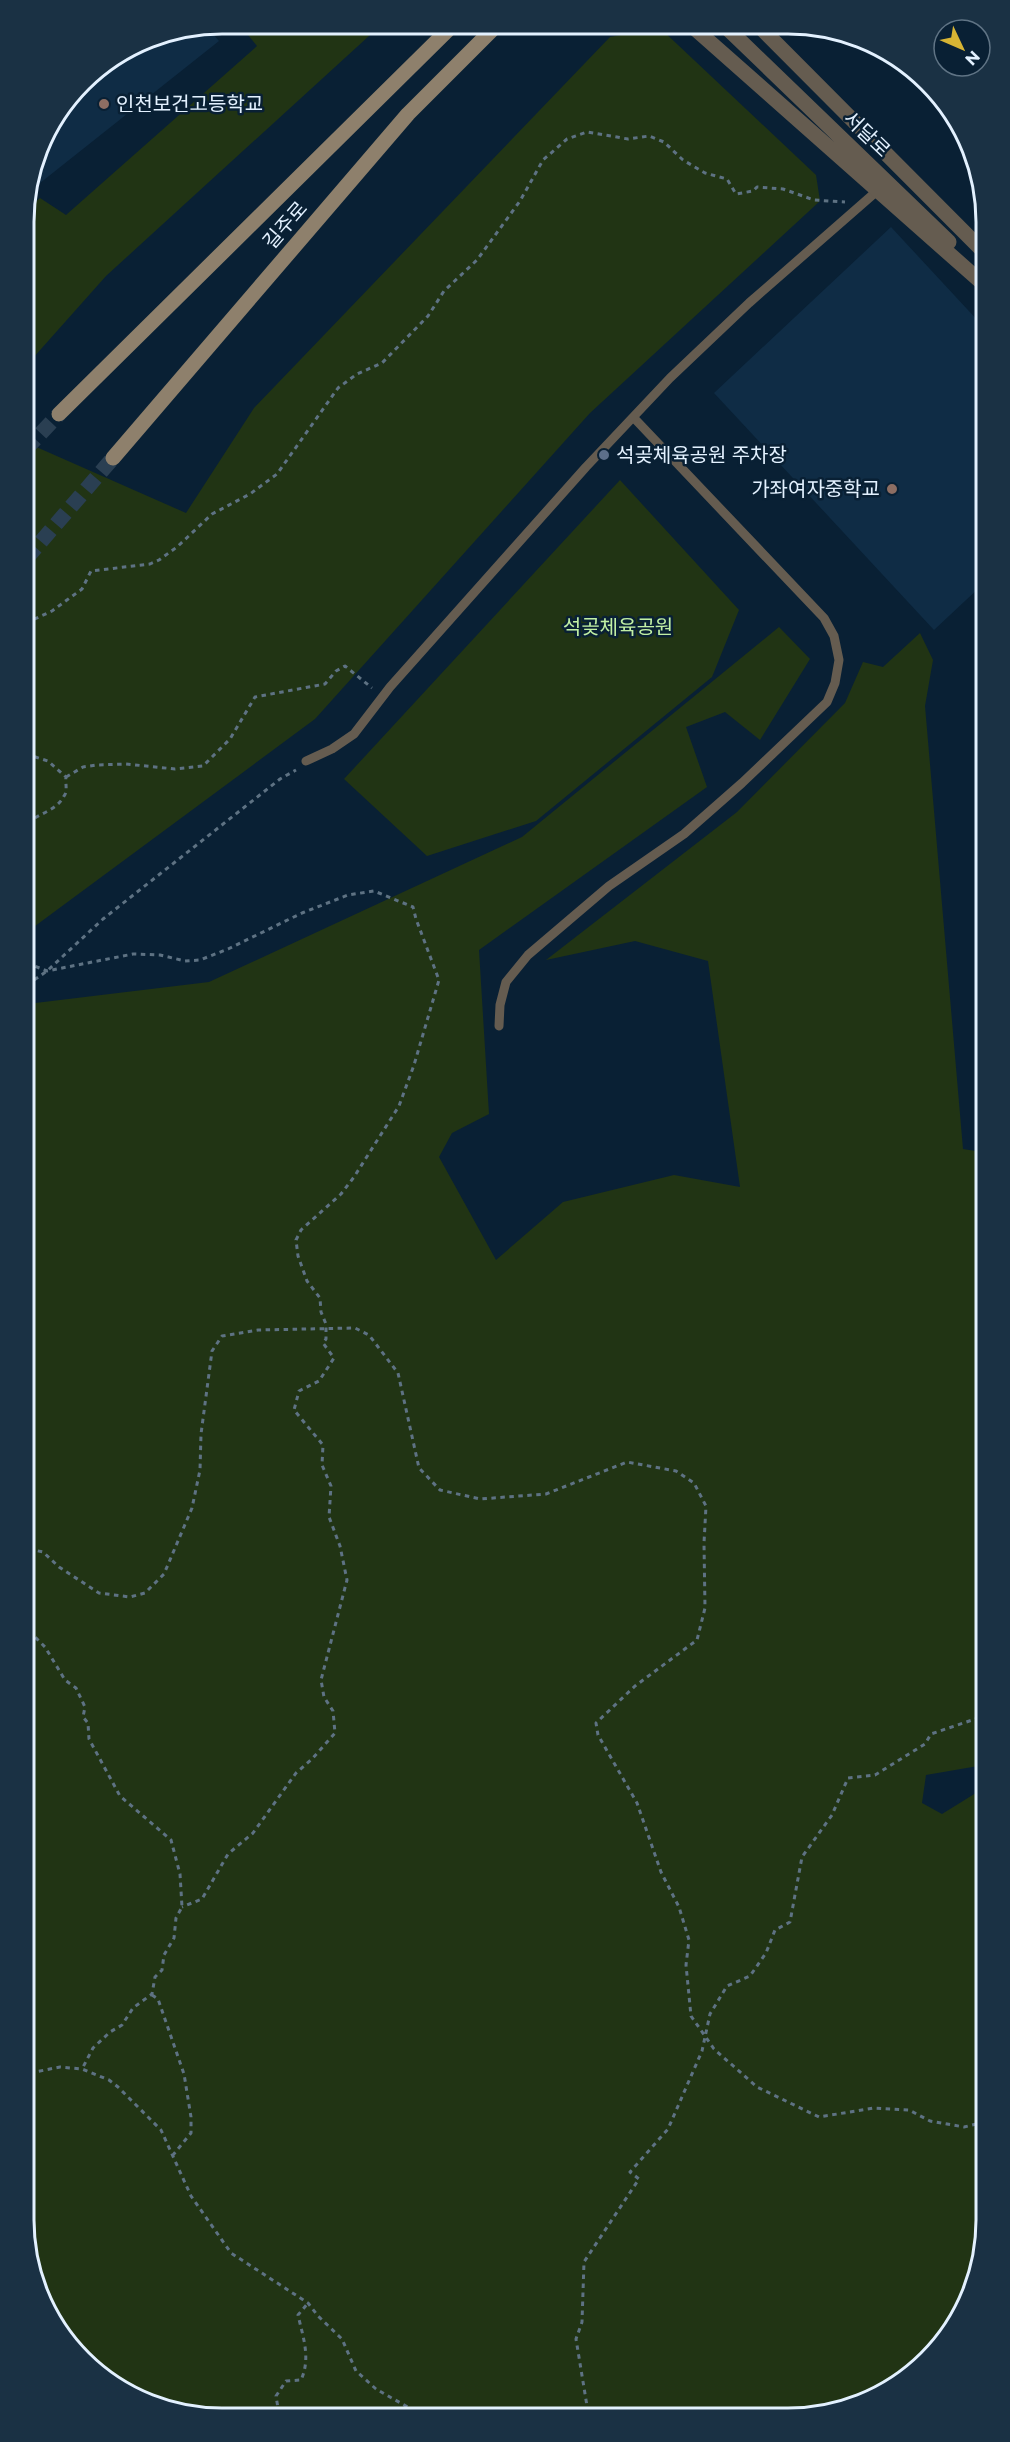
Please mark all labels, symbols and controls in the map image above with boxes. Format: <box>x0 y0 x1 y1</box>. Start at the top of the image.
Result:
north arrow <box>932 18 992 78</box>
text: N <box>961 47 984 69</box>
place label: 인천보건고등학교 <box>116 92 263 116</box>
marker: 인천보건고등학교 <box>97 97 111 111</box>
street label: 서달로 <box>839 106 895 162</box>
street label: 길주로 <box>258 196 312 254</box>
place label: 석곶체육공원 주차장 <box>616 443 787 467</box>
marker: 석곶체육공원 주차장 <box>597 448 611 462</box>
place label: 가좌여자중학교 <box>751 477 880 501</box>
marker: 가좌여자중학교 <box>885 482 899 496</box>
park label: 석곶체육공원 <box>563 615 673 639</box>

